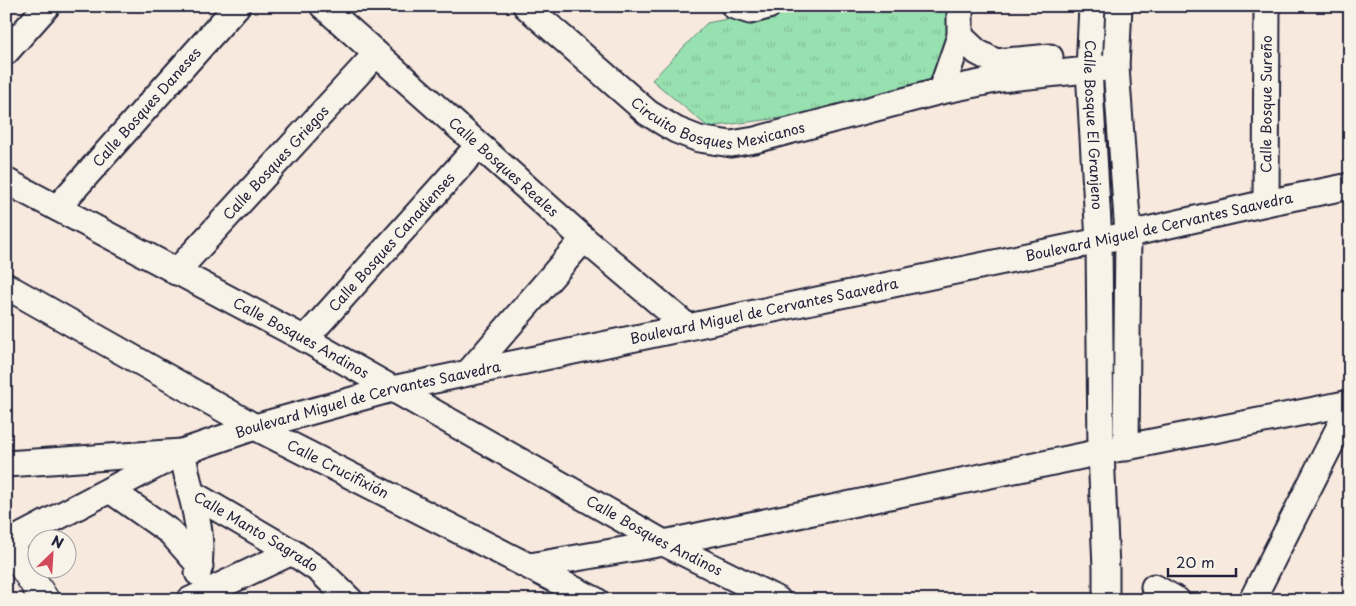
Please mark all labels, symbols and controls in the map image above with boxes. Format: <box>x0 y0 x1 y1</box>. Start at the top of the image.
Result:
street label: Calle Bosque Sureño <box>1255 35 1277 173</box>
street label: Calle Bosque El Granjeno <box>1079 39 1108 211</box>
street label: Calle Bosques Daneses <box>87 42 205 171</box>
street label: Circuito Bosques Mexicanos <box>626 92 807 154</box>
street label: Calle Bosques Griegos <box>218 101 334 224</box>
street label: Calle Bosques Reales <box>444 112 563 222</box>
street label: Calle Bosques Canadienses <box>323 168 459 316</box>
street label: Boulevard Miguel de Cervantes Saavedra <box>1023 187 1295 266</box>
street label: Boulevard Miguel de Cervantes Saavedra <box>628 272 900 349</box>
street label: Calle Bosques Andinos <box>229 292 373 383</box>
street label: Boulevard Miguel de Cervantes Saavedra <box>232 356 503 443</box>
street label: Calle Crucifixión <box>283 434 392 503</box>
street label: Calle Manto Sagrado <box>190 486 323 577</box>
street label: Calle Bosques Andinos <box>582 490 726 581</box>
north arrow <box>28 528 78 578</box>
text: N <box>48 530 67 554</box>
scale bar <box>1168 546 1236 578</box>
text: 20 m <box>1176 550 1215 573</box>

